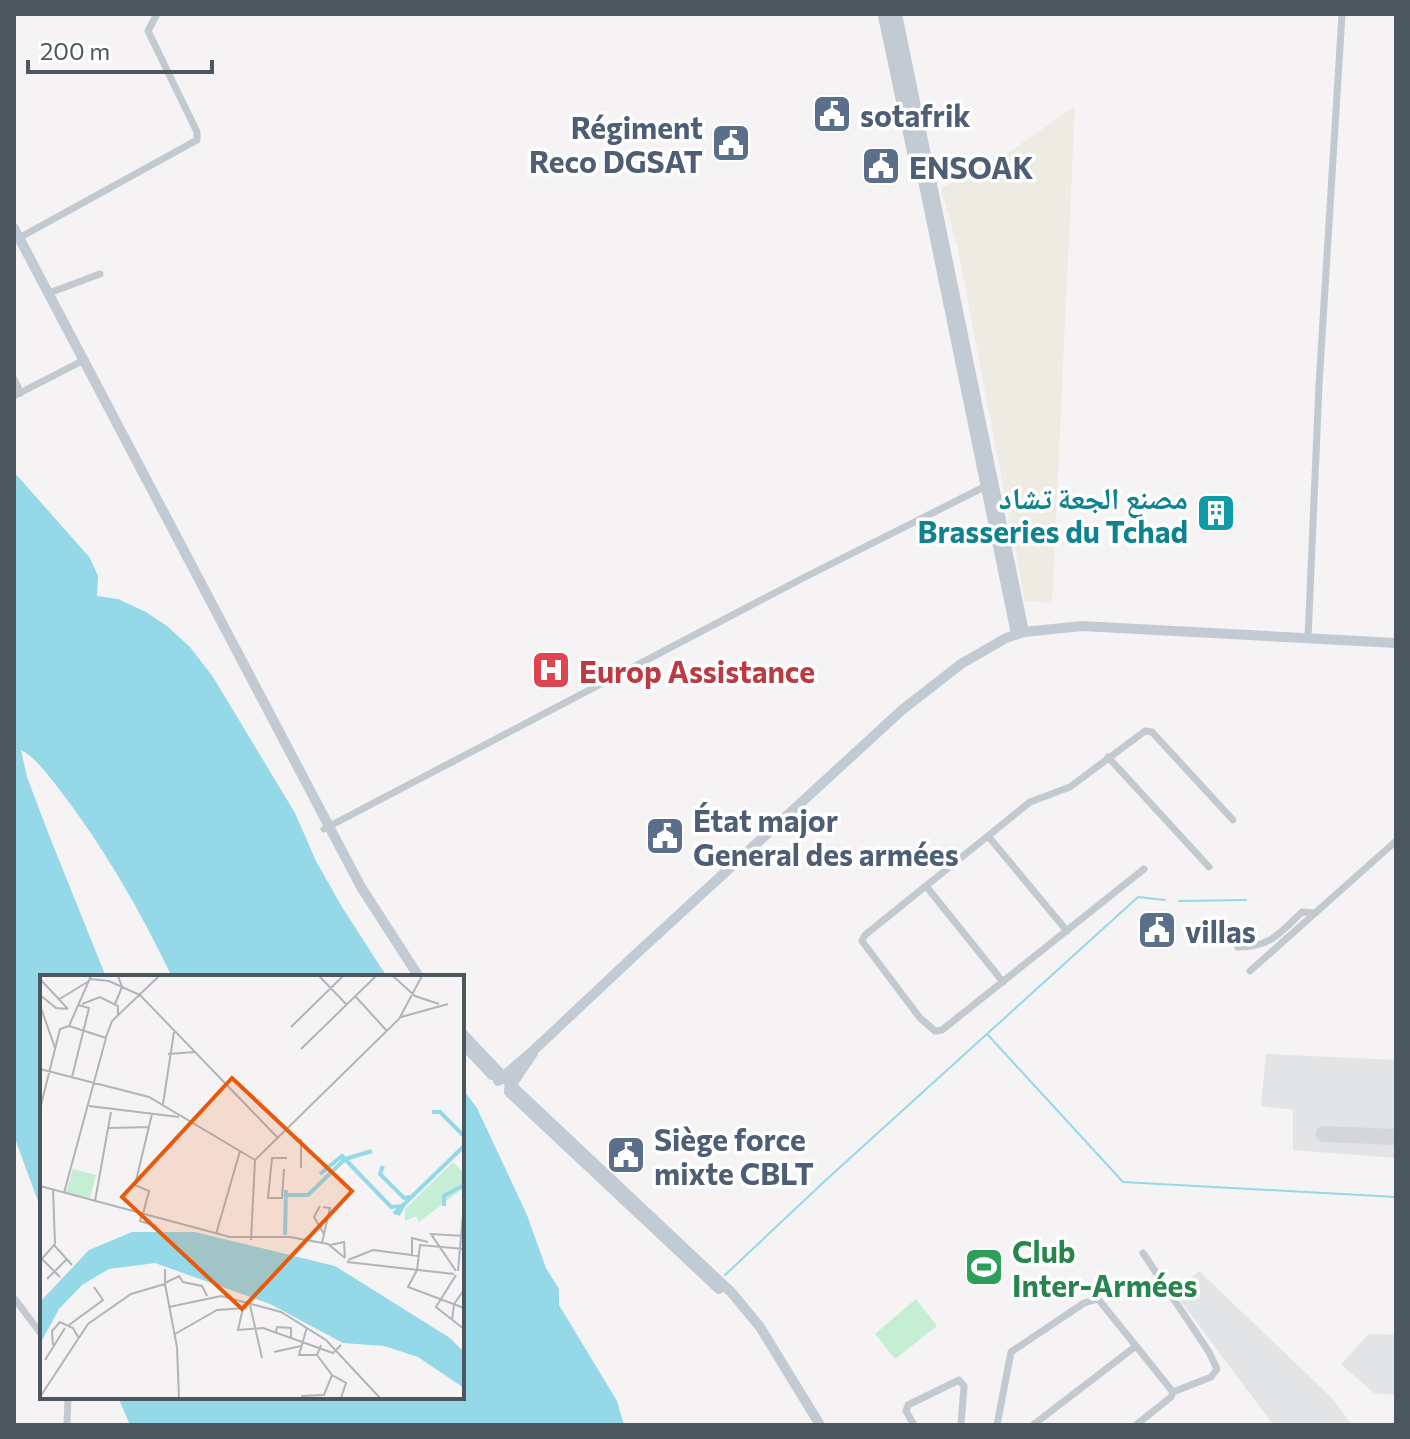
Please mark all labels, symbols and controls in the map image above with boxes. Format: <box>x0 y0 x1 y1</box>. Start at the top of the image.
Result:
scale bar <box>28 24 212 74</box>
text: 200 m <box>40 36 110 65</box>
public building icon: sotafrik <box>811 93 853 135</box>
place label: sotafrik <box>860 96 971 133</box>
place label: Régiment Reco DGSAT <box>529 108 703 179</box>
public building icon: Régiment Reco DGSAT <box>710 122 752 164</box>
public building icon: ENSOAK <box>860 145 902 187</box>
place label: ENSOAK <box>909 148 1033 185</box>
place label: مصنع الجعة تشاد Brasseries du Tchad <box>918 478 1188 549</box>
building icon: مصنع الجعة تشاد Brasseries du Tchad <box>1195 492 1237 534</box>
hospital icon: Europ Assistance <box>530 649 572 691</box>
place label: Europ Assistance <box>579 652 815 689</box>
place label: État major General des armées <box>693 801 959 872</box>
public building icon: État major General des armées <box>644 815 686 857</box>
public building icon: villas <box>1136 909 1178 951</box>
place label: villas <box>1185 912 1256 949</box>
inset map <box>40 975 464 1399</box>
place label: Siège force mixte CBLT <box>654 1120 814 1191</box>
public building icon: Siège force mixte CBLT <box>605 1134 647 1176</box>
place label: Club Inter-Armées <box>1012 1232 1197 1303</box>
sports icon: Club Inter-Armées <box>963 1246 1005 1288</box>

